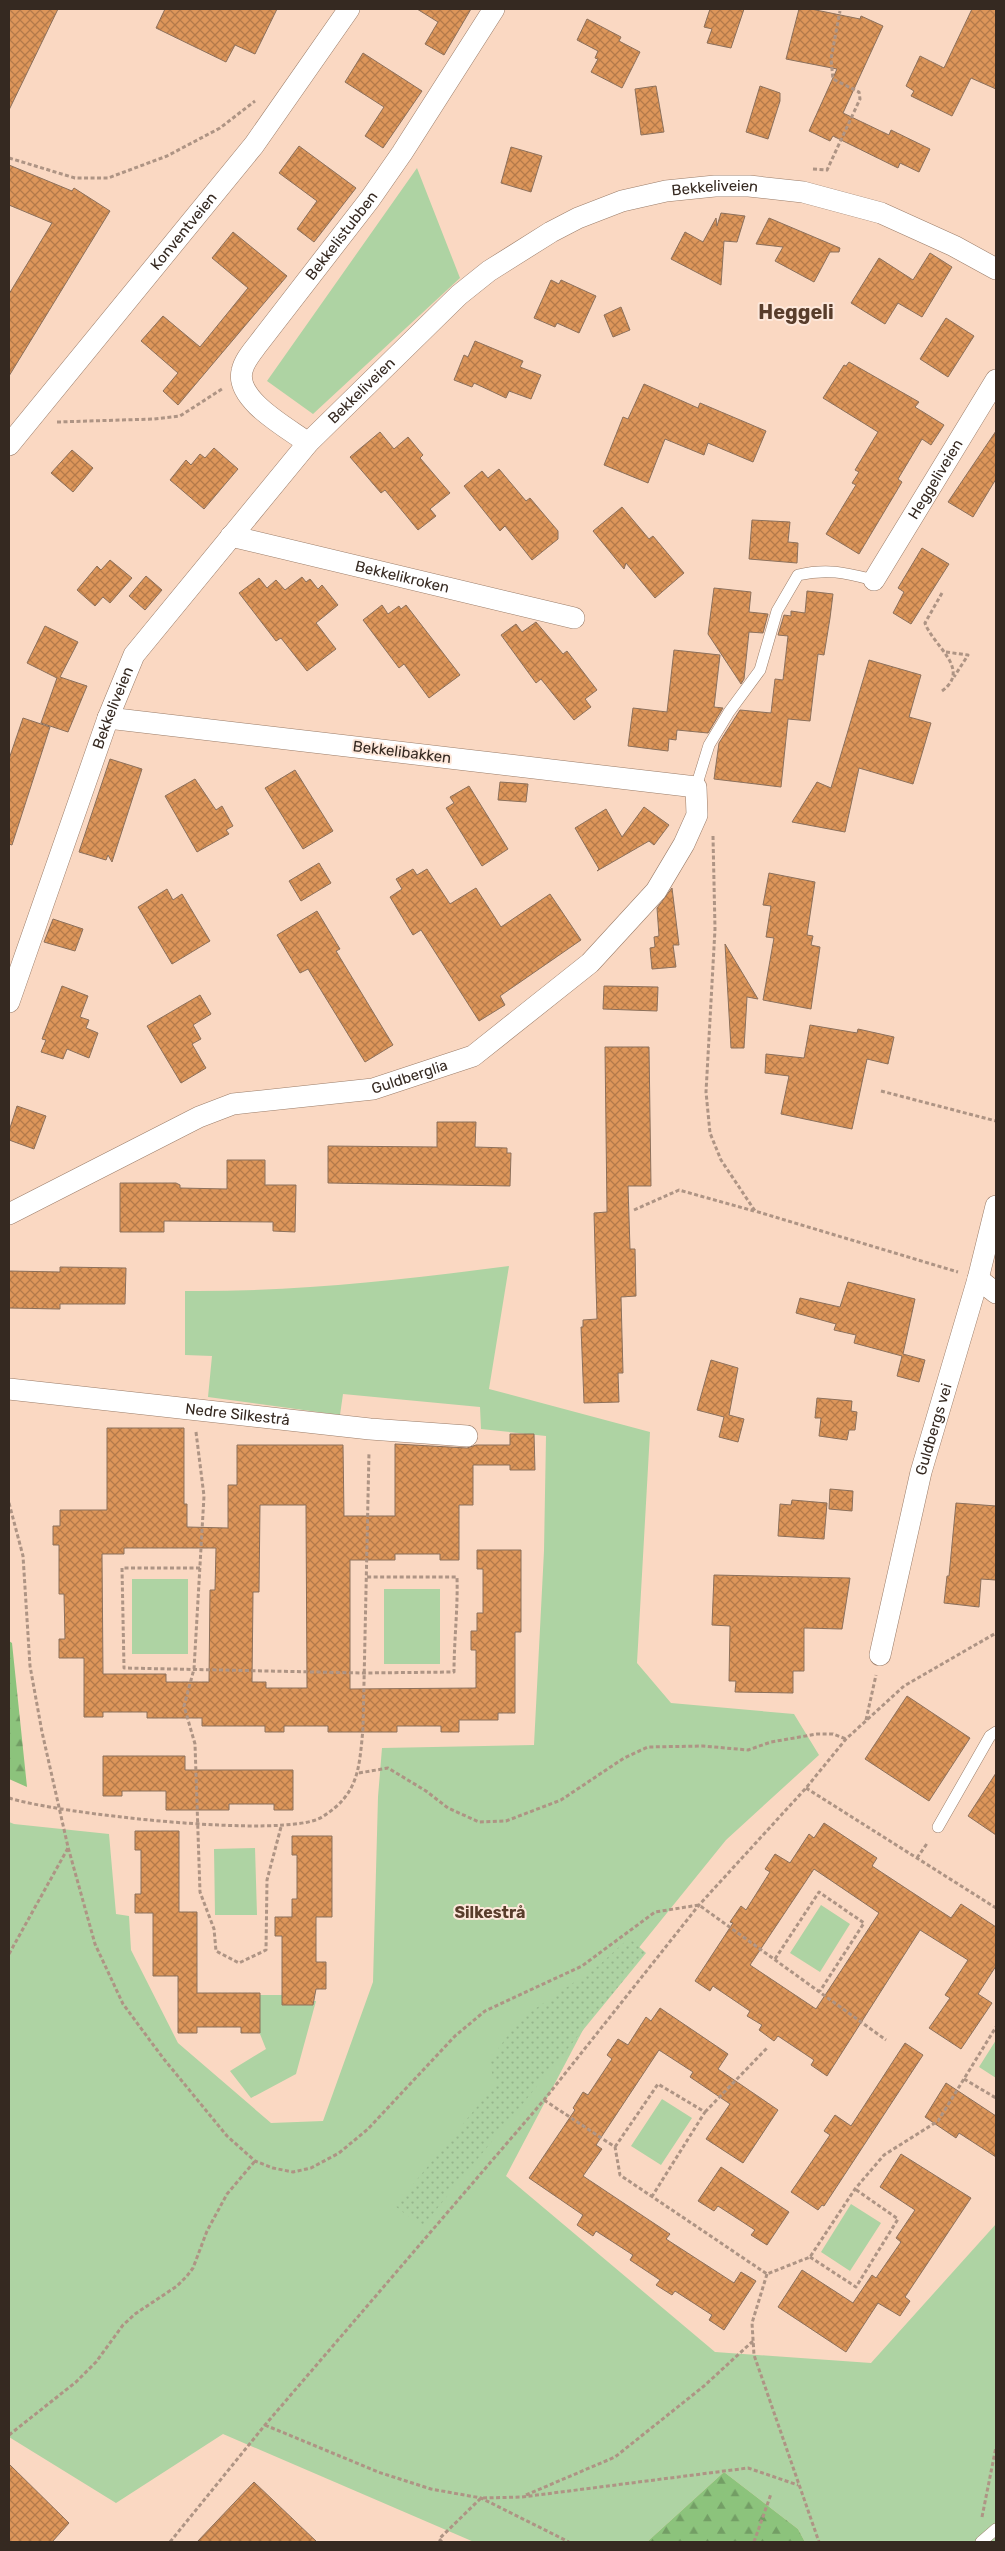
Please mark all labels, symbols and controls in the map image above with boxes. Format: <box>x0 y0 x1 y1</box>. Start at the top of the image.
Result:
street label: Bekkeliveien <box>671 177 759 199</box>
street label: Bekkelistubben <box>302 188 382 284</box>
street label: Konventveien <box>147 189 221 274</box>
district label: Heggeli <box>758 300 834 324</box>
street label: Bekkeliveien <box>324 354 399 427</box>
street label: Heggeliveien <box>904 436 967 523</box>
street label: Bekkelikroken <box>353 557 451 597</box>
street label: Bekkeliveien <box>89 664 137 751</box>
street label: Bekkelibakken <box>352 737 452 767</box>
street label: Guldberglia <box>369 1056 450 1098</box>
street label: Guldbergs vei <box>912 1381 956 1477</box>
street label: Nedre Silkestrå <box>184 1400 291 1429</box>
district label: Silkestrå <box>454 1903 526 1922</box>

